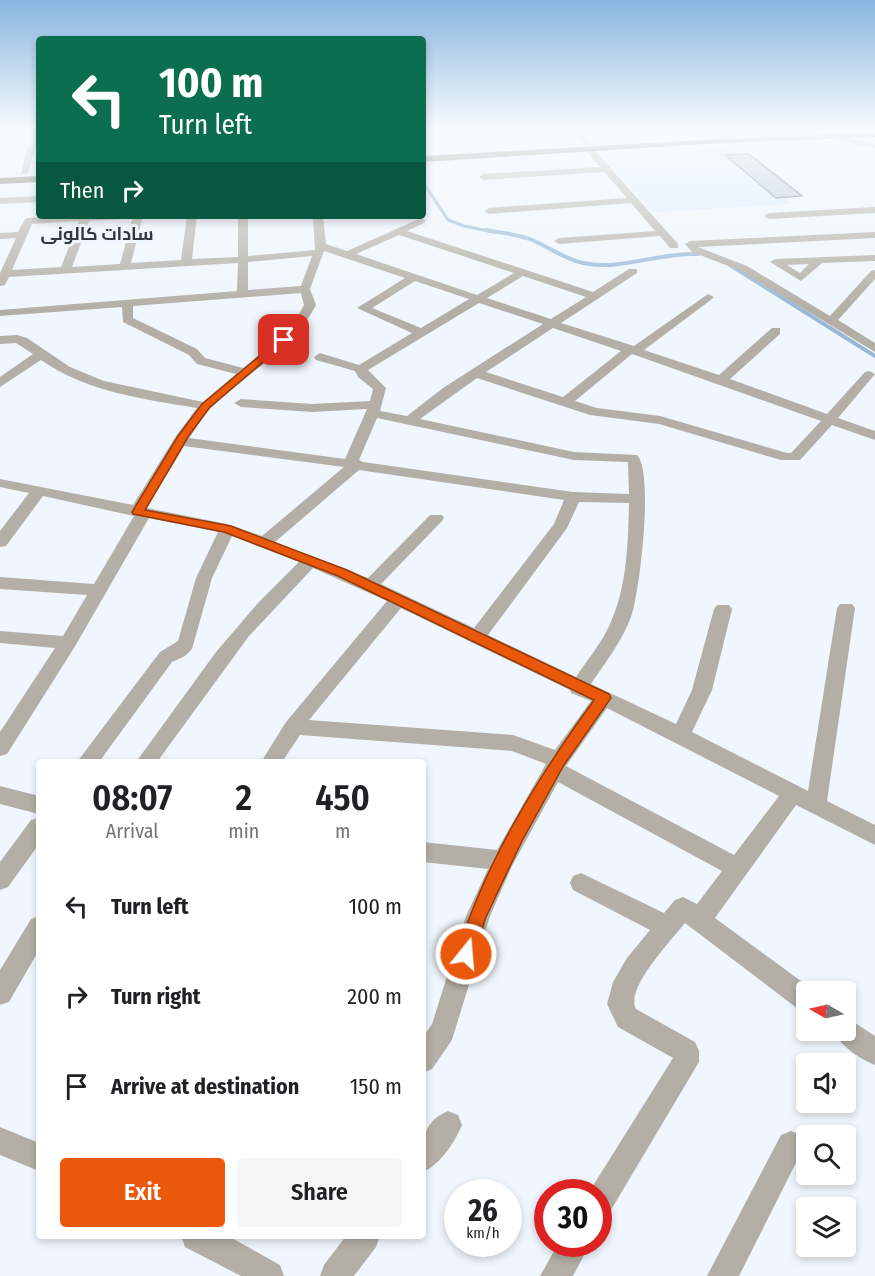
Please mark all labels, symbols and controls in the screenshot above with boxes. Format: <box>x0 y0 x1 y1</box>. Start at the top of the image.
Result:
text: 100 m <box>159 58 263 108</box>
icon: left <box>60 60 138 138</box>
text: Turn left <box>159 109 252 141</box>
icon: right <box>116 174 149 207</box>
text: Then <box>60 177 104 204</box>
district label: سادات کالونی <box>40 223 154 245</box>
pin <box>258 314 309 365</box>
icon: arrive <box>267 323 300 356</box>
text: 08:07 <box>92 776 172 820</box>
text: 2 <box>236 776 252 820</box>
text: 450 <box>315 776 370 820</box>
text: Arrival <box>106 819 159 843</box>
text: min <box>228 819 259 843</box>
text: m <box>335 819 350 843</box>
icon: left <box>60 890 93 923</box>
text: Turn left <box>111 893 189 920</box>
text: 100 m <box>348 893 402 920</box>
position arrow <box>434 922 498 986</box>
icon: right <box>60 980 93 1013</box>
north arrow <box>796 981 856 1041</box>
map controls <box>796 981 856 1257</box>
text: Turn right <box>111 983 200 1010</box>
text: 200 m <box>347 983 402 1010</box>
button: sound <box>796 1053 856 1113</box>
icon: arrive <box>60 1070 93 1103</box>
text: Arrive at destination <box>111 1073 299 1100</box>
text: 150 m <box>350 1073 402 1100</box>
button: search <box>796 1125 856 1185</box>
button: Exit <box>60 1158 225 1227</box>
button: Share <box>237 1158 402 1227</box>
speed limit sign: 30 <box>534 1179 612 1257</box>
text: 26 <box>468 1193 498 1229</box>
button: layers <box>796 1197 856 1257</box>
text: km/h <box>466 1224 500 1242</box>

